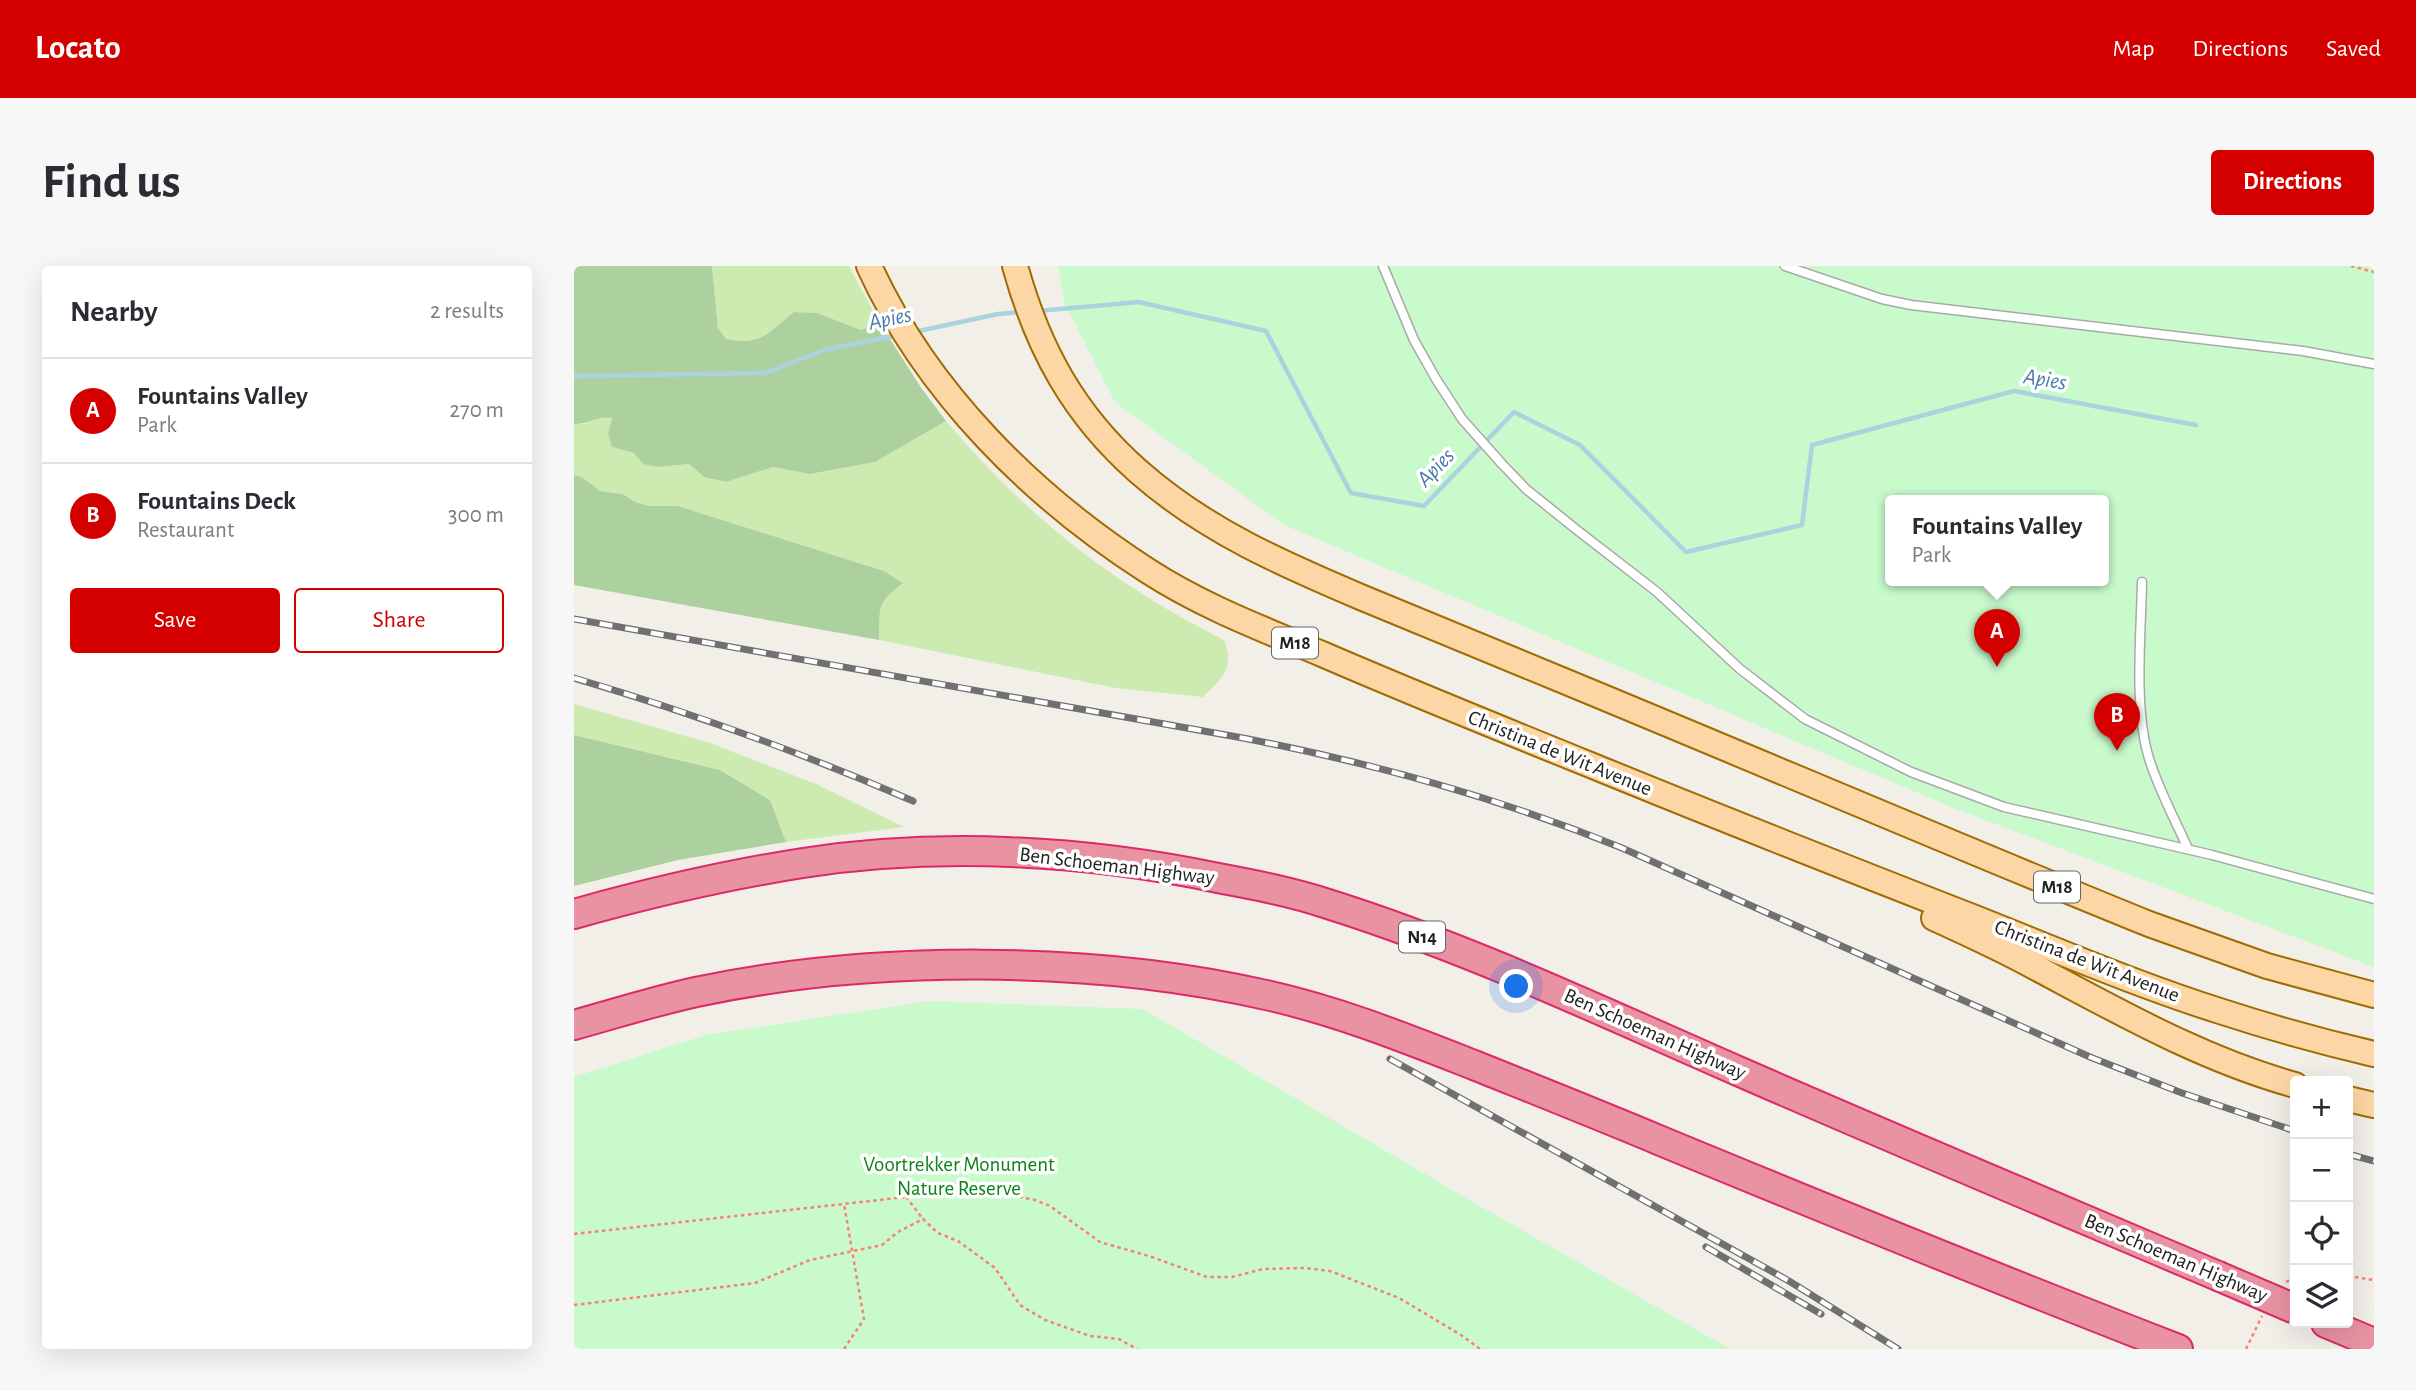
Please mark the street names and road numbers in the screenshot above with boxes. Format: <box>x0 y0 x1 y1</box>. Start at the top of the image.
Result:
road number: M18 <box>1272 628 1318 658</box>
street label: Christina de Wit Avenue <box>1465 706 1655 800</box>
street label: Ben Schoeman Highway <box>1018 844 1216 888</box>
road number: M18 <box>2034 872 2080 902</box>
street label: Christina de Wit Avenue <box>1992 916 2182 1006</box>
road number: N14 <box>1399 922 1445 952</box>
street label: Ben Schoeman Highway <box>1561 984 1749 1084</box>
street label: Ben Schoeman Highway <box>2081 1210 2271 1306</box>

